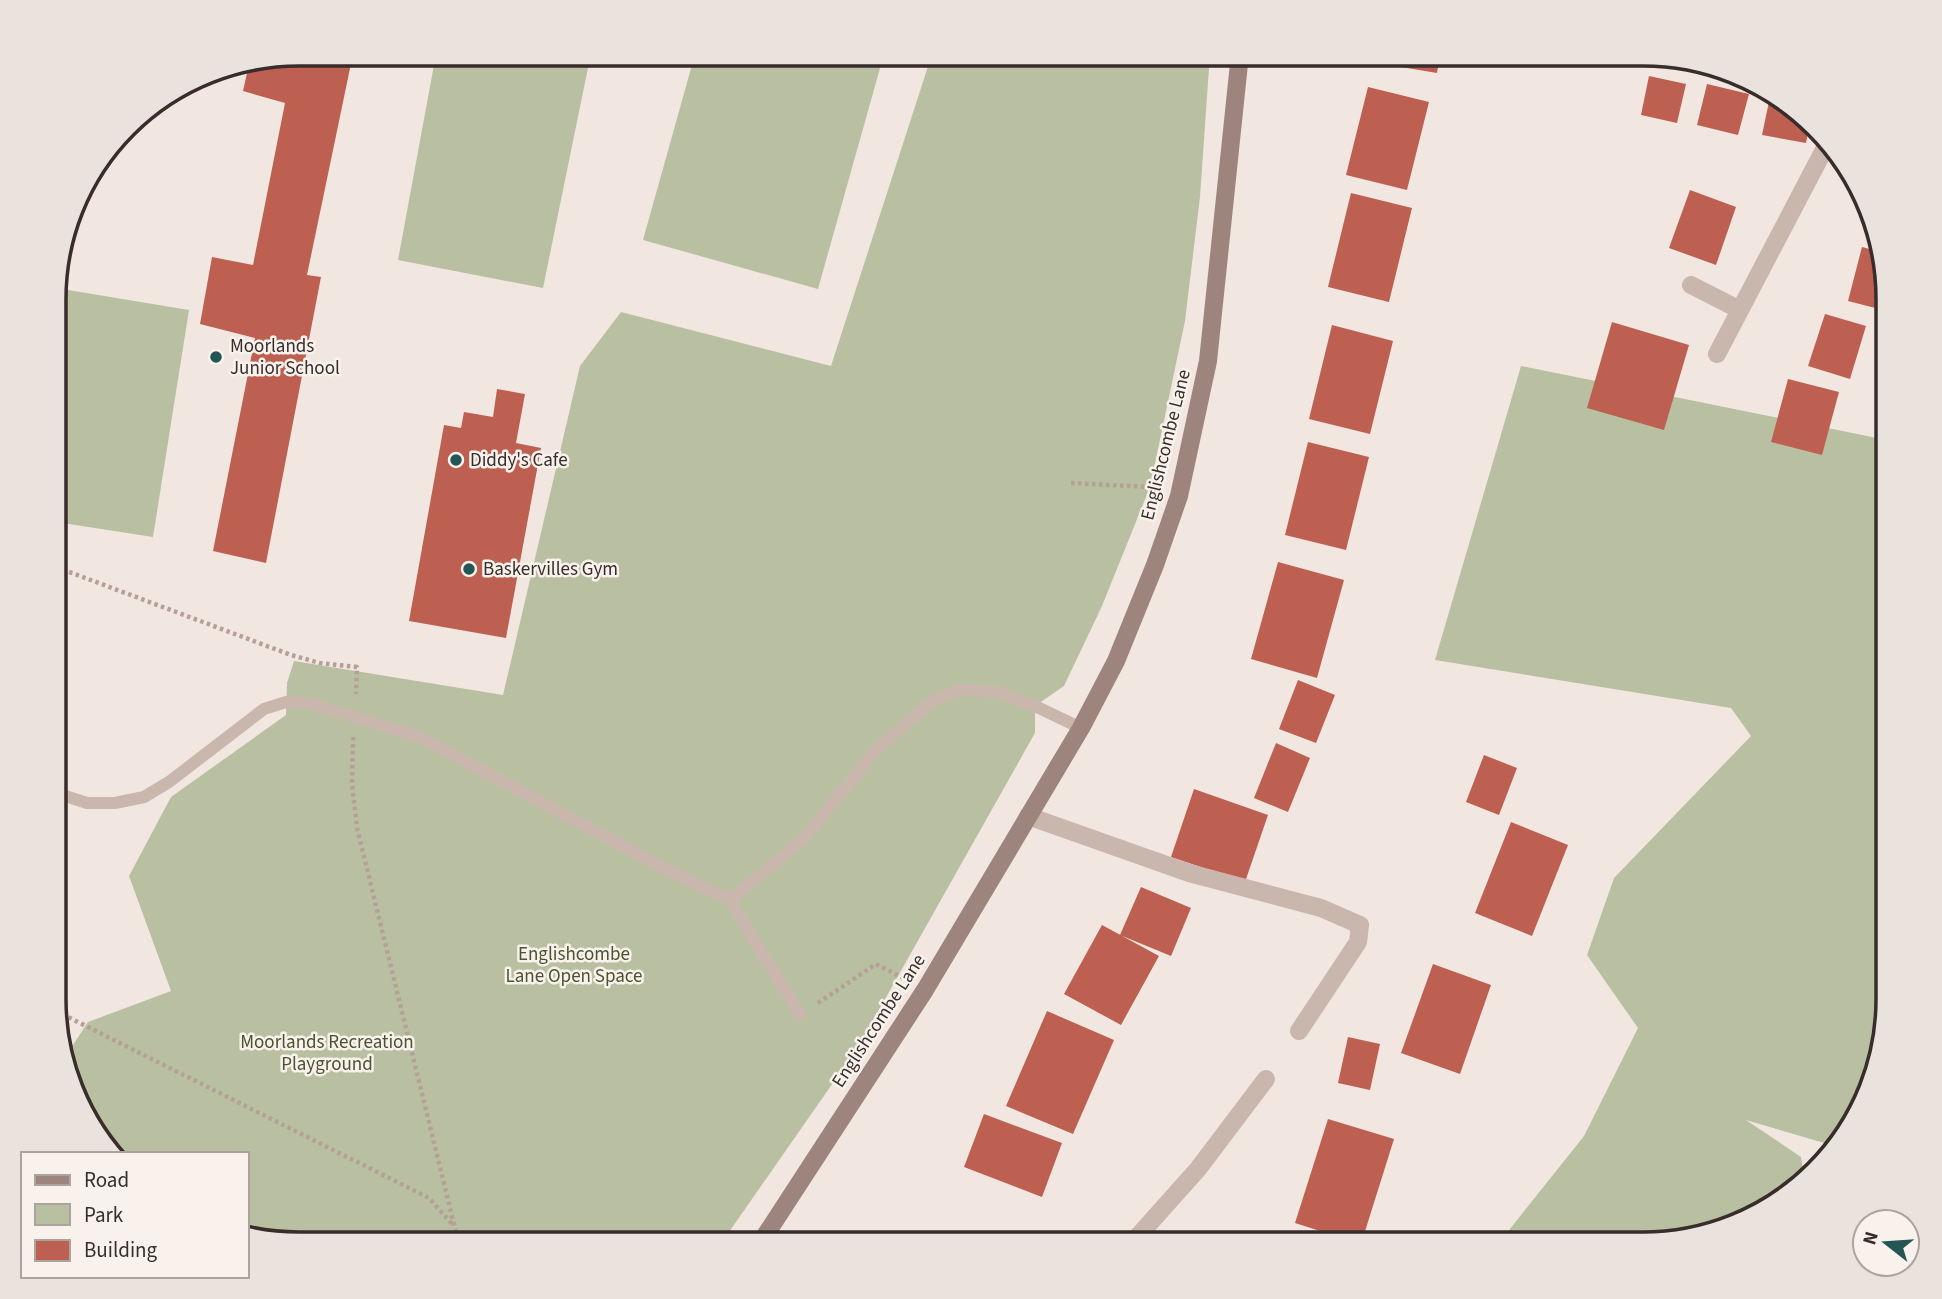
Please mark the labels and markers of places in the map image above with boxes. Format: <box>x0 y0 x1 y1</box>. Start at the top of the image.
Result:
place label: Moorlands Junior School <box>230 333 340 382</box>
marker: Moorlands Junior School <box>208 349 224 365</box>
place label: Diddy's Cafe <box>470 447 568 474</box>
marker: Diddy's Cafe <box>448 452 464 468</box>
place label: Baskervilles Gym <box>483 556 618 583</box>
marker: Baskervilles Gym <box>461 561 477 577</box>

